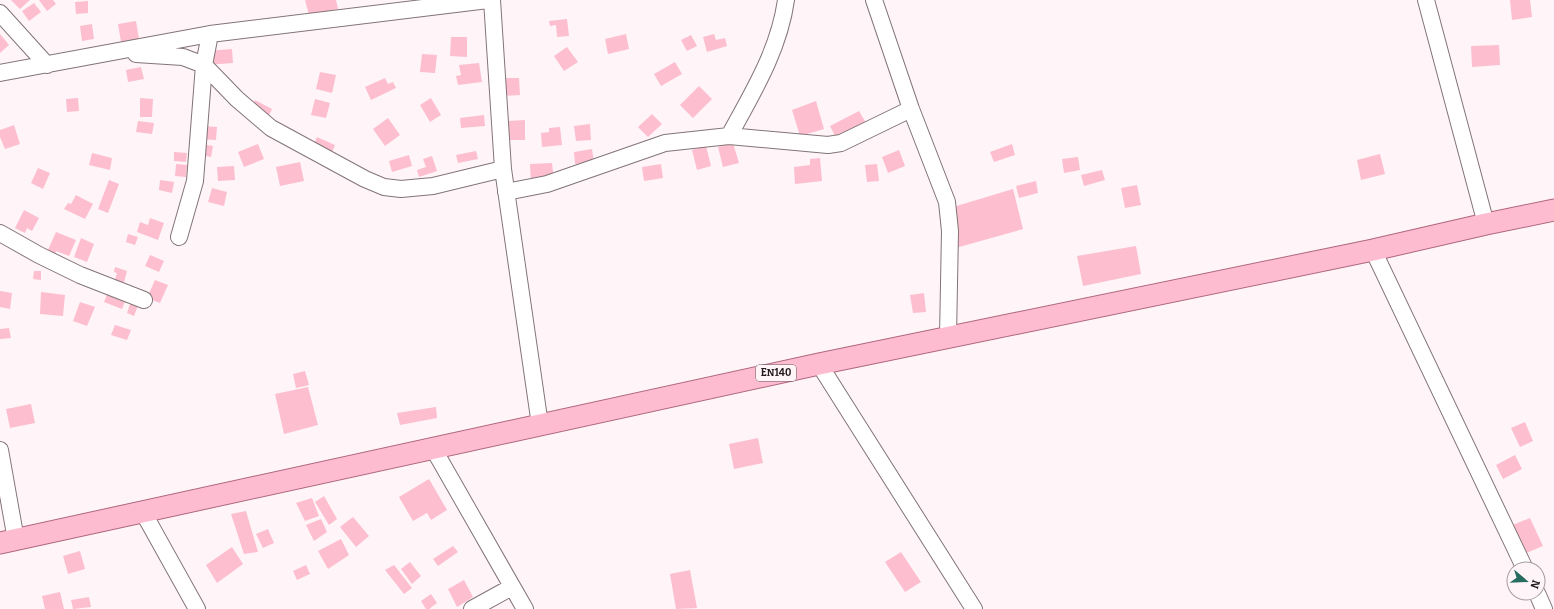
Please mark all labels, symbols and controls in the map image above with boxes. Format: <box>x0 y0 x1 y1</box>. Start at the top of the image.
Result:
road number: EN140 <box>756 365 796 381</box>
north arrow <box>1506 561 1546 601</box>
text: N <box>1527 578 1543 591</box>

